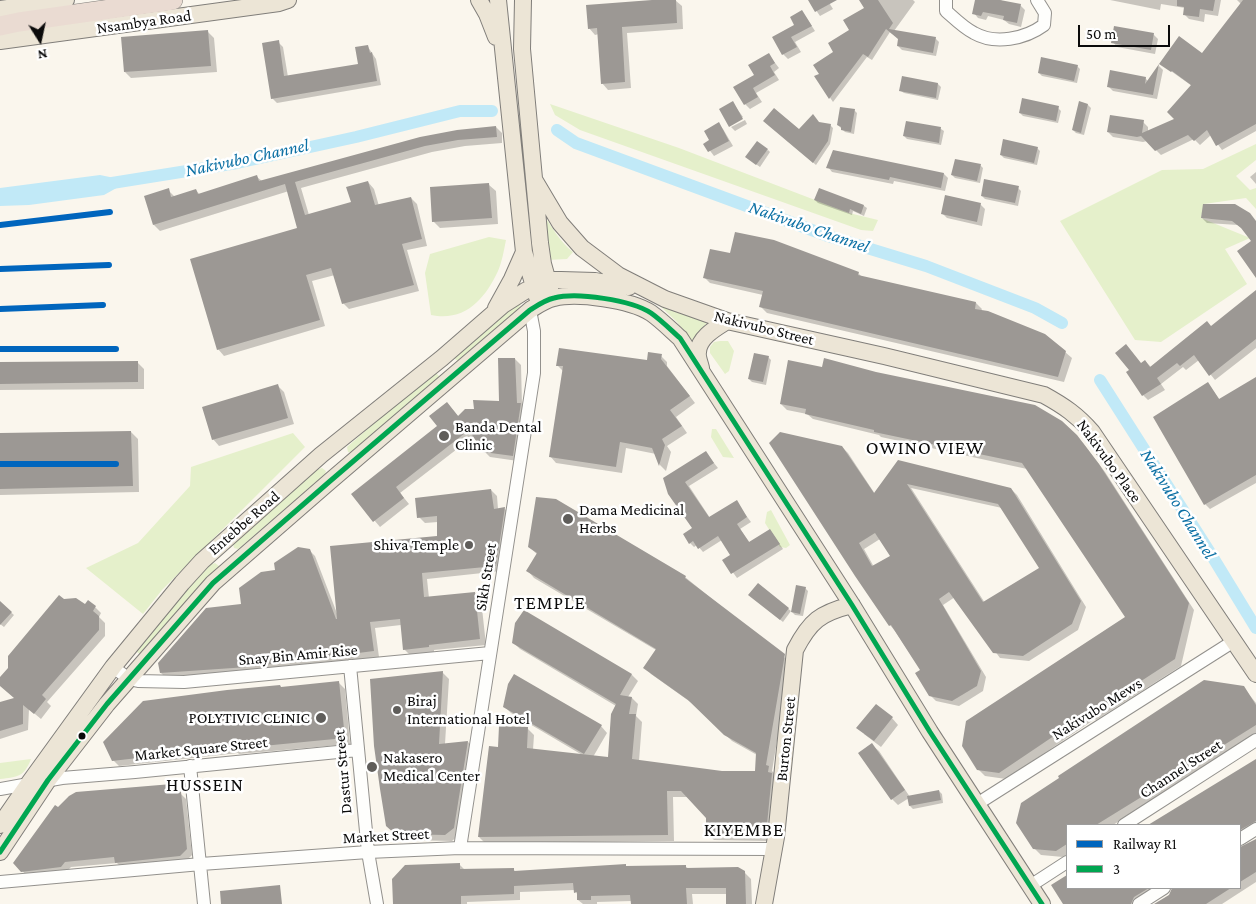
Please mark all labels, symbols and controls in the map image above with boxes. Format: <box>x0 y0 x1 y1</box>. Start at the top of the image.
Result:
street label: Nsambya Road <box>95 6 193 38</box>
north arrow <box>15 15 65 65</box>
scale bar <box>1081 15 1174 47</box>
text: 50 m <box>1086 26 1116 42</box>
text: N <box>37 46 49 63</box>
water label: Nakivubo Channel <box>183 134 311 182</box>
water label: Nakivubo Channel <box>746 196 872 258</box>
street label: Nakivubo Street <box>712 306 816 350</box>
street label: Nakivubo Place <box>1072 416 1146 506</box>
place label: Banda Dental Clinic <box>455 417 542 455</box>
marker: Banda Dental Clinic <box>437 429 451 443</box>
district label: OWINO VIEW <box>864 437 986 459</box>
water label: Nakivubo Channel <box>1136 445 1220 563</box>
street label: Entebbe Road <box>204 487 284 559</box>
place label: Dama Medicinal Herbs <box>579 500 684 538</box>
marker: Dama Medicinal Herbs <box>561 512 575 526</box>
place label: Shiva Temple <box>373 535 459 555</box>
marker: Shiva Temple <box>463 539 475 551</box>
street label: Sikh Street <box>471 542 501 612</box>
district label: TEMPLE <box>513 592 587 614</box>
street label: Snay Bin Amir Rise <box>238 640 358 670</box>
street label: Nakivubo Mews <box>1048 674 1146 744</box>
place label: Biraj International Hotel <box>407 691 530 729</box>
street label: Burton Street <box>772 696 800 782</box>
marker: Biraj International Hotel <box>391 704 403 716</box>
place label: POLYTIVIC CLINIC <box>189 708 310 728</box>
marker: POLYTIVIC CLINIC <box>314 711 328 725</box>
street label: Dastur Street <box>330 729 356 815</box>
unlabelled marker <box>77 731 87 741</box>
street label: Market Square Street <box>134 732 268 766</box>
street label: Channel Street <box>1136 735 1226 803</box>
place label: Nakasero Medical Center <box>383 748 480 786</box>
marker: Nakasero Medical Center <box>365 760 379 774</box>
district label: HUSSEIN <box>165 774 245 796</box>
district label: KIYEMBE <box>703 819 785 841</box>
street label: Market Street <box>342 824 430 848</box>
legend <box>1066 824 1241 889</box>
text: Railway R1 <box>1113 836 1177 852</box>
text: 3 <box>1113 861 1120 877</box>

